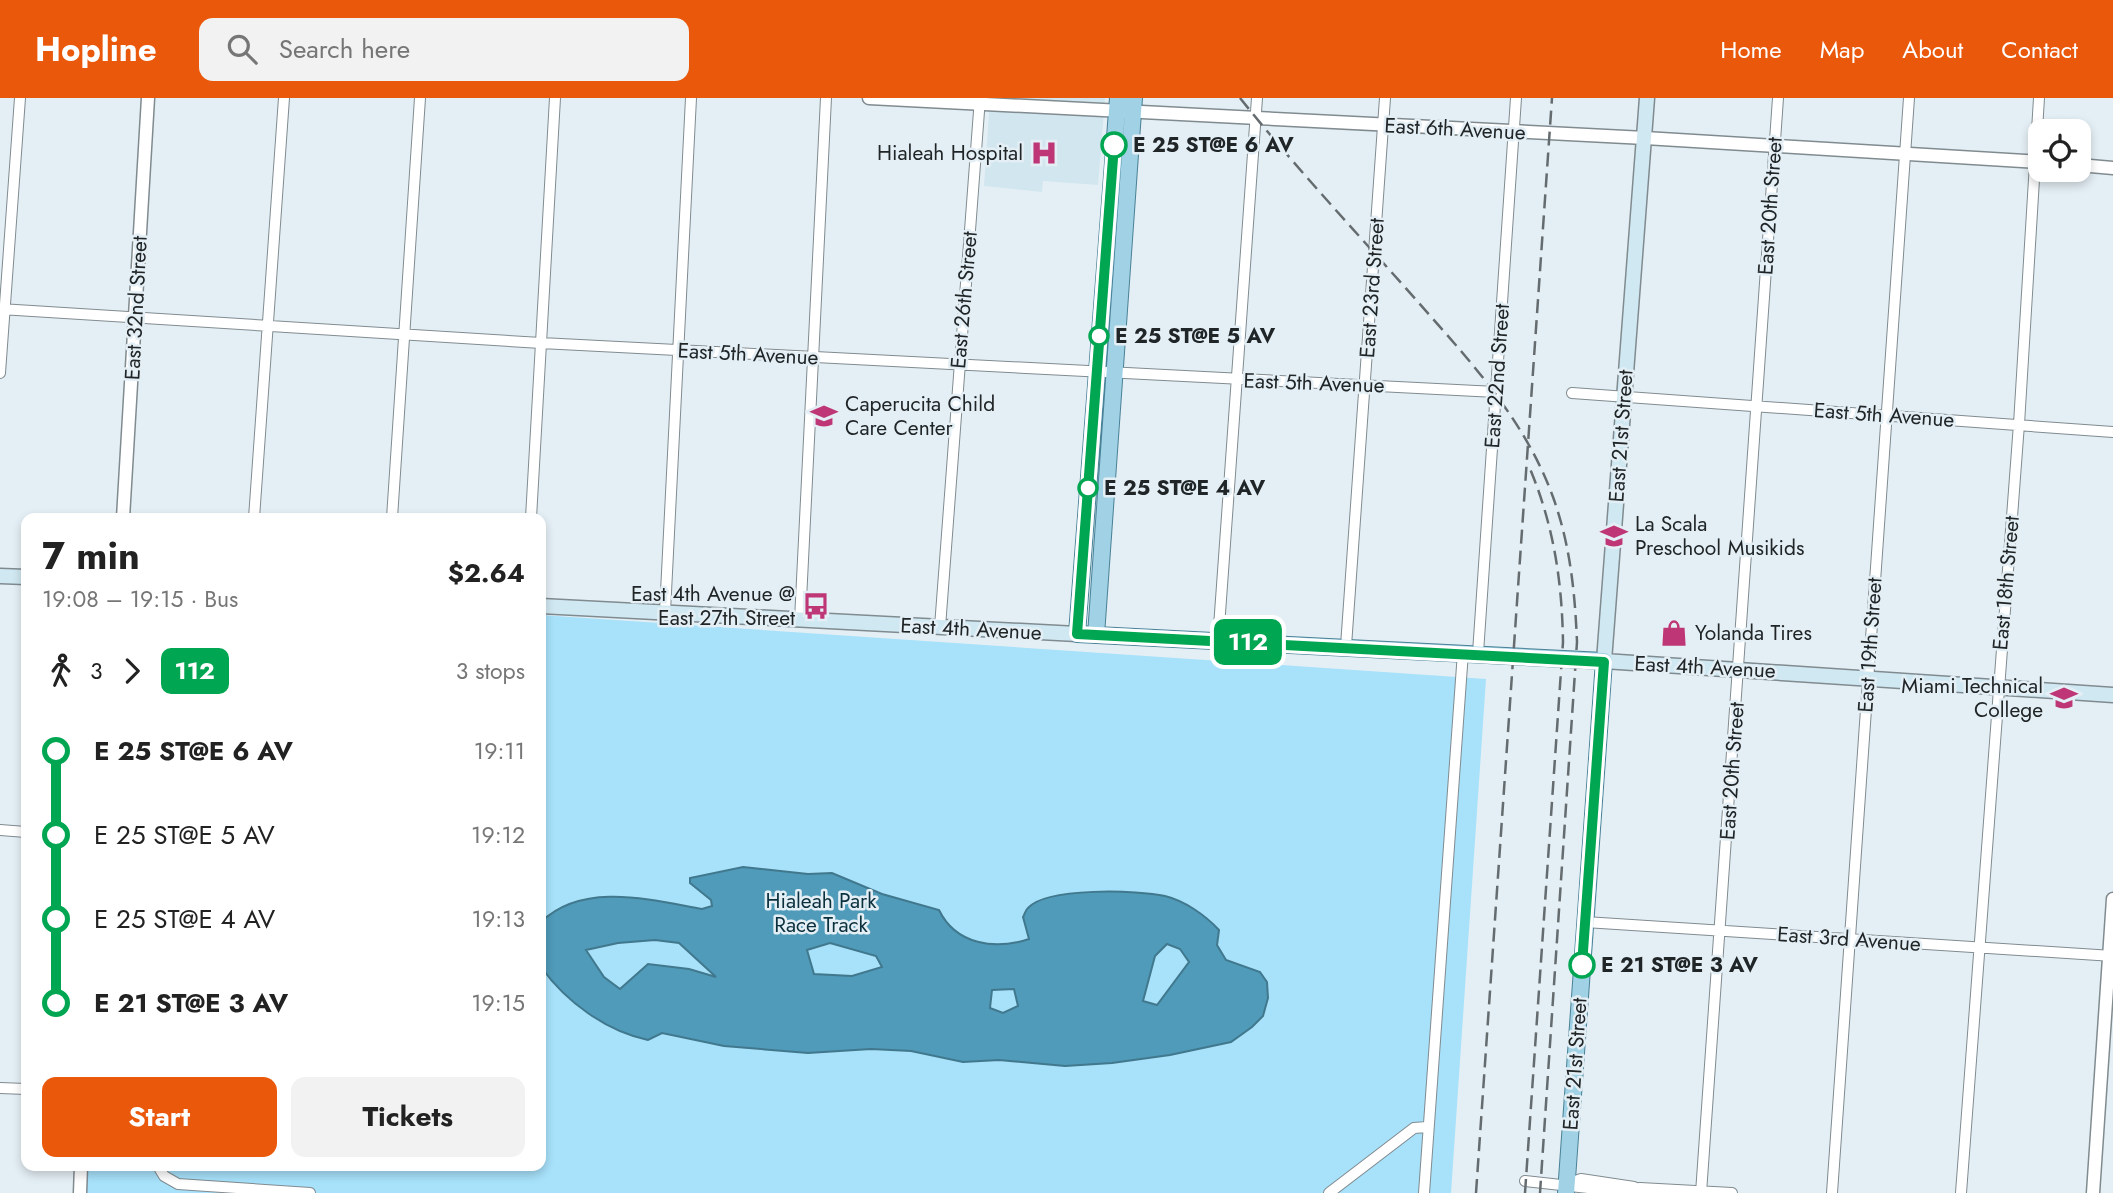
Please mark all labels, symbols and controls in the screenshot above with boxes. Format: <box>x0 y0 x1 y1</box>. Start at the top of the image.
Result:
search box <box>199 18 689 81</box>
text: Hopline <box>35 26 157 73</box>
icon: search <box>223 30 261 68</box>
text: Search here <box>279 30 410 68</box>
text: Home <box>1720 32 1782 67</box>
text: Map <box>1820 32 1864 67</box>
text: About <box>1902 32 1963 67</box>
text: Contact <box>2001 32 2078 67</box>
street label: East 6th Avenue <box>1384 110 1527 148</box>
map controls <box>2028 119 2091 182</box>
button: locate <box>2028 119 2091 182</box>
place label: E 25 ST@E 6 AV <box>1133 130 1294 160</box>
marker: E 25 ST@E 6 AV <box>1101 132 1127 158</box>
street label: East 20th Street <box>1750 136 1790 276</box>
place label: Hialeah Hospital <box>877 138 1023 168</box>
hospital icon: Hialeah Hospital <box>1029 138 1059 168</box>
street label: East 23rd Street <box>1352 217 1392 359</box>
street label: East 26th Street <box>943 230 985 370</box>
street label: East 32nd Street <box>117 235 155 381</box>
street label: East 22nd Street <box>1477 303 1517 449</box>
place label: E 25 ST@E 5 AV <box>1115 321 1276 351</box>
marker: E 25 ST@E 5 AV <box>1089 326 1109 346</box>
street label: East 5th Avenue <box>677 335 819 373</box>
street label: East 5th Avenue <box>1243 366 1385 400</box>
street label: East 21st Street <box>1601 369 1641 503</box>
place label: Caperucita Child Care Center <box>845 389 995 443</box>
street label: East 5th Avenue <box>1813 395 1956 435</box>
school or university icon: Caperucita Child Care Center <box>809 401 839 431</box>
place label: E 25 ST@E 4 AV <box>1104 473 1266 503</box>
marker: E 25 ST@E 4 AV <box>1078 478 1098 498</box>
place label: La Scala Preschool Musikids <box>1635 509 1804 563</box>
street label: East 18th Street <box>1985 515 2027 651</box>
school or university icon: La Scala Preschool Musikids <box>1599 521 1629 551</box>
text: 7 min <box>42 528 140 583</box>
text: $2.64 <box>448 554 525 592</box>
street label: East 19th Street <box>1850 576 1890 714</box>
place label: East 4th Avenue @ East 27th Street <box>631 579 795 633</box>
text: 19:08 – 19:15 · Bus <box>42 582 238 616</box>
bus stop icon: East 4th Avenue @ East 27th Street <box>801 591 831 621</box>
street label: East 4th Avenue <box>900 610 1043 648</box>
shop icon: Yolanda Tires <box>1659 618 1689 648</box>
place label: Yolanda Tires <box>1695 618 1812 648</box>
line badge: 112 <box>1208 619 1288 665</box>
text: 112 <box>1228 624 1268 659</box>
street label: East 4th Avenue <box>1634 648 1777 686</box>
icon: walk <box>42 652 80 690</box>
icon: forward <box>113 652 151 690</box>
text: 112 <box>175 653 215 688</box>
text: 3 <box>90 654 103 688</box>
text: 3 stops <box>456 654 525 688</box>
place label: Miami Technical College <box>1901 671 2043 725</box>
school or university icon: Miami Technical College <box>2049 683 2079 713</box>
street label: East 20th Street <box>1712 701 1752 841</box>
text: E 25 ST@E 6 AV <box>94 732 293 770</box>
text: 19:11 <box>474 734 525 768</box>
text: E 25 ST@E 5 AV <box>94 816 275 854</box>
text: 19:12 <box>471 818 525 852</box>
park label: Hialeah Park Race Track <box>765 886 877 940</box>
text: E 25 ST@E 4 AV <box>94 900 275 938</box>
text: 19:13 <box>472 902 525 936</box>
street label: East 3rd Avenue <box>1776 919 1922 959</box>
place label: E 21 ST@E 3 AV <box>1601 950 1758 980</box>
marker: E 21 ST@E 3 AV <box>1569 952 1595 978</box>
text: E 21 ST@E 3 AV <box>94 984 288 1022</box>
text: 19:15 <box>471 986 525 1020</box>
street label: East 21st Street <box>1555 997 1595 1131</box>
button: Start <box>42 1077 277 1157</box>
button: Tickets <box>291 1077 525 1157</box>

